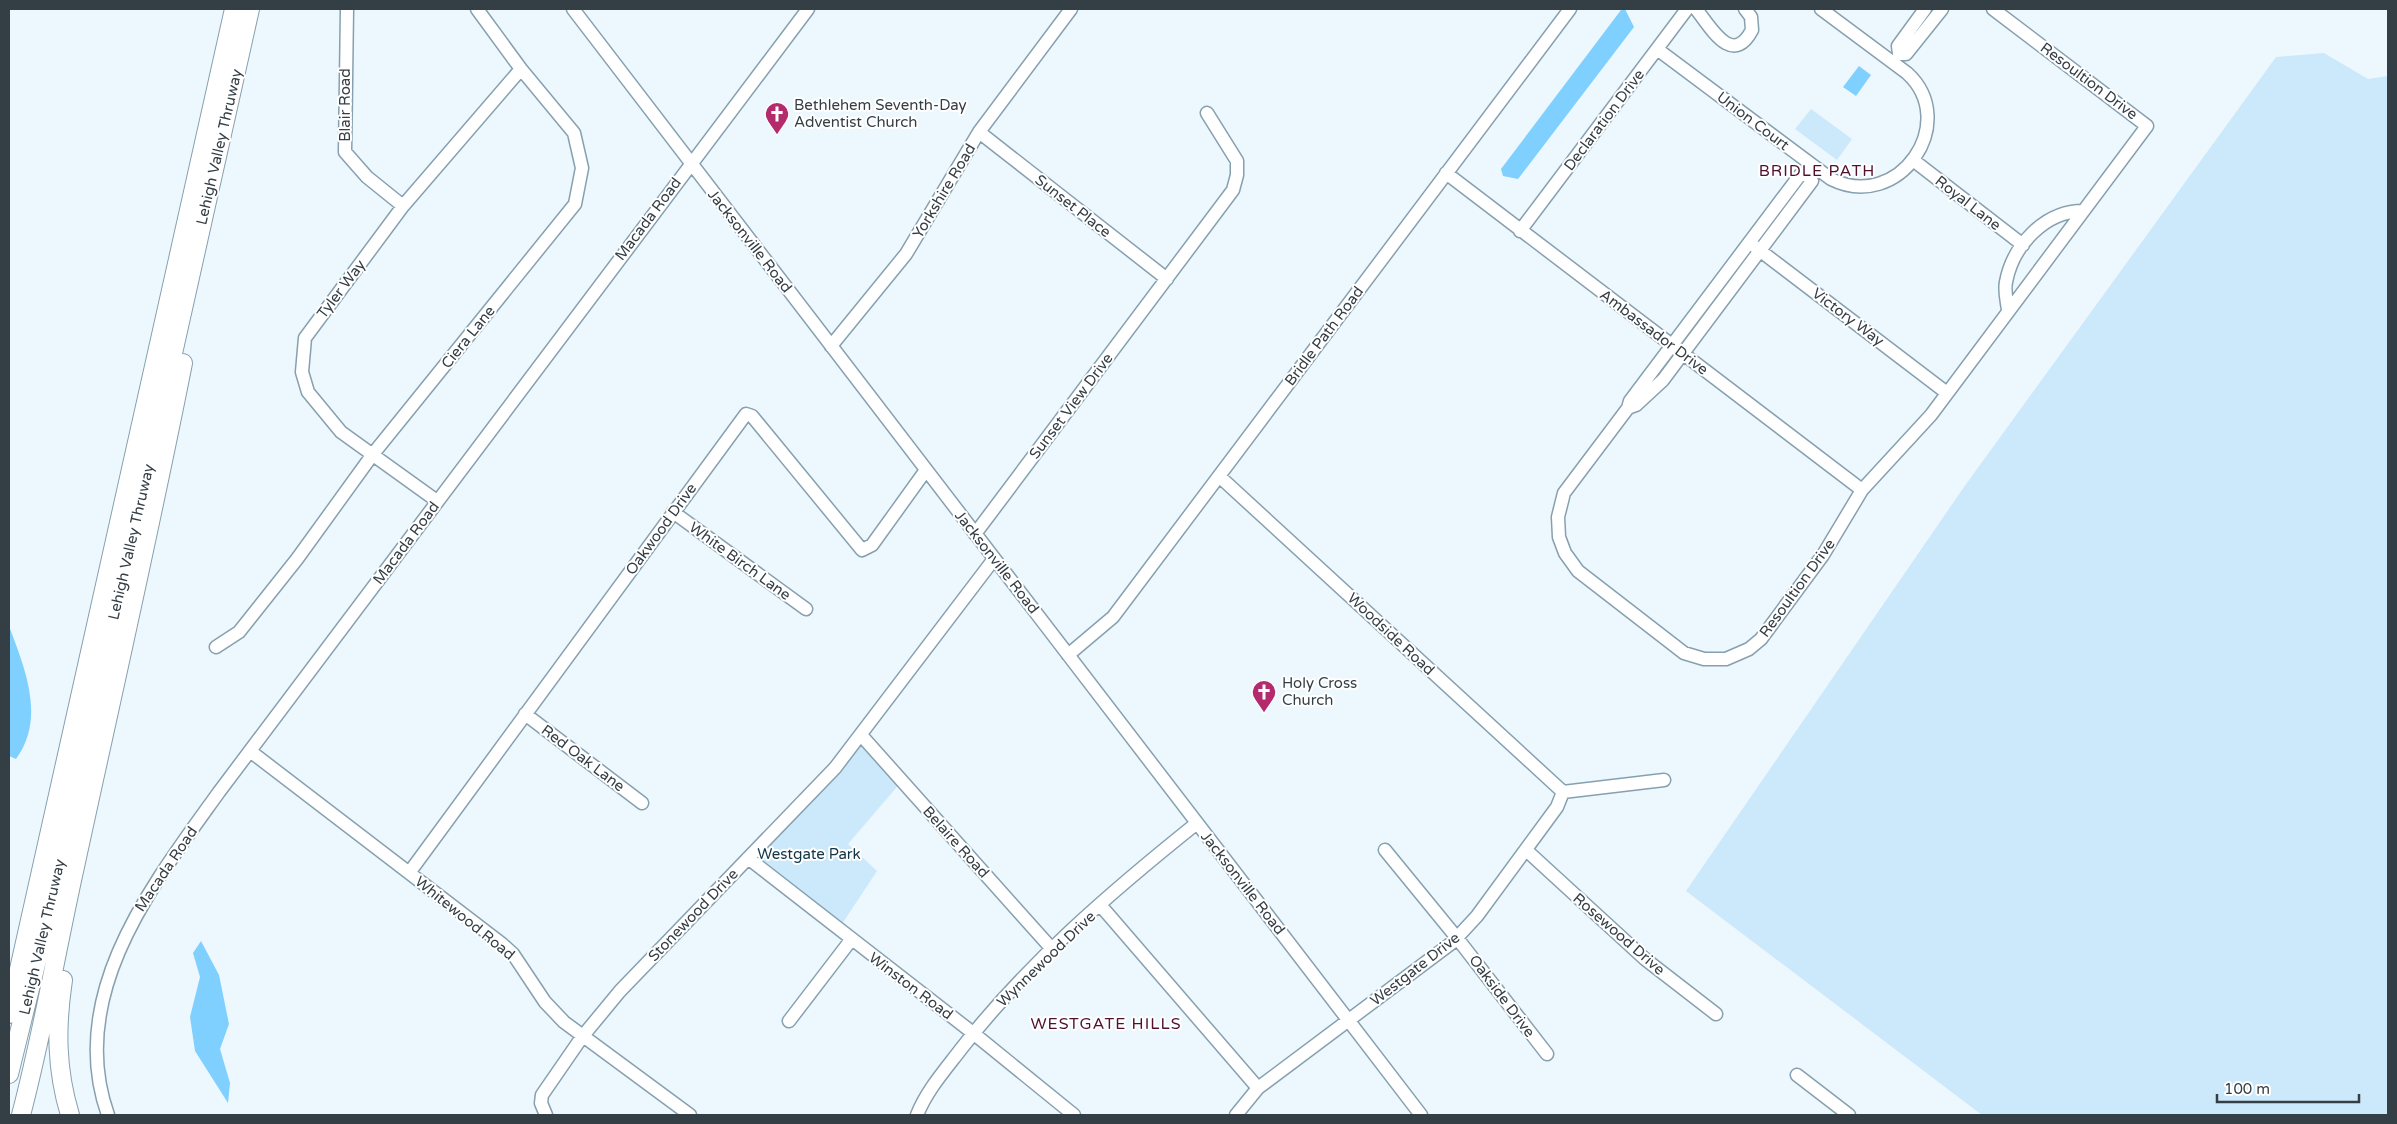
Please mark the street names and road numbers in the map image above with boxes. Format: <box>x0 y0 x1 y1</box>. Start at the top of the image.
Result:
street label: Resoultion Drive <box>2037 39 2141 123</box>
street label: Declaration Drive <box>1560 66 1648 174</box>
street label: Lehigh Valley Thruway <box>192 67 246 227</box>
street label: Blair Road <box>336 68 354 142</box>
street label: Union Court <box>1713 88 1793 154</box>
street label: Yorkshire Road <box>909 140 979 242</box>
street label: Sunset Place <box>1031 171 1115 241</box>
street label: Royal Lane <box>1932 172 2004 234</box>
street label: Macada Road <box>611 174 685 264</box>
street label: Jacksonville Road <box>704 186 796 296</box>
street label: Tyler Way <box>313 256 369 322</box>
street label: Bridle Path Road <box>1281 283 1367 389</box>
street label: Victory Way <box>1808 284 1888 350</box>
street label: Ambassador Drive <box>1596 285 1712 379</box>
street label: Ciera Lane <box>437 302 499 372</box>
street label: Sunset View Drive <box>1025 350 1117 462</box>
street label: Lehigh Valley Thruway <box>104 462 158 622</box>
street label: Oakwood Drive <box>622 480 700 578</box>
street label: Macada Road <box>369 498 443 588</box>
street label: Jacksonville Road <box>951 507 1043 617</box>
street label: White Birch Lane <box>686 518 794 604</box>
street label: Resoultion Drive <box>1755 535 1839 641</box>
street label: Woodside Road <box>1344 589 1438 679</box>
street label: Red Oak Lane <box>538 721 628 795</box>
street label: Belaire Road <box>919 802 993 882</box>
street label: Macada Road <box>131 823 201 915</box>
street label: Jacksonville Road <box>1197 828 1289 938</box>
street label: Lehigh Valley Thruway <box>15 857 69 1017</box>
street label: Stonewood Drive <box>644 865 742 965</box>
street label: Whitewood Road <box>411 872 519 964</box>
street label: Rosewood Drive <box>1569 889 1669 979</box>
street label: Wynnewood Drive <box>993 907 1099 1011</box>
street label: Westgate Drive <box>1367 929 1463 1009</box>
street label: Winston Road <box>865 949 957 1023</box>
street label: Oakside Drive <box>1465 951 1539 1041</box>

